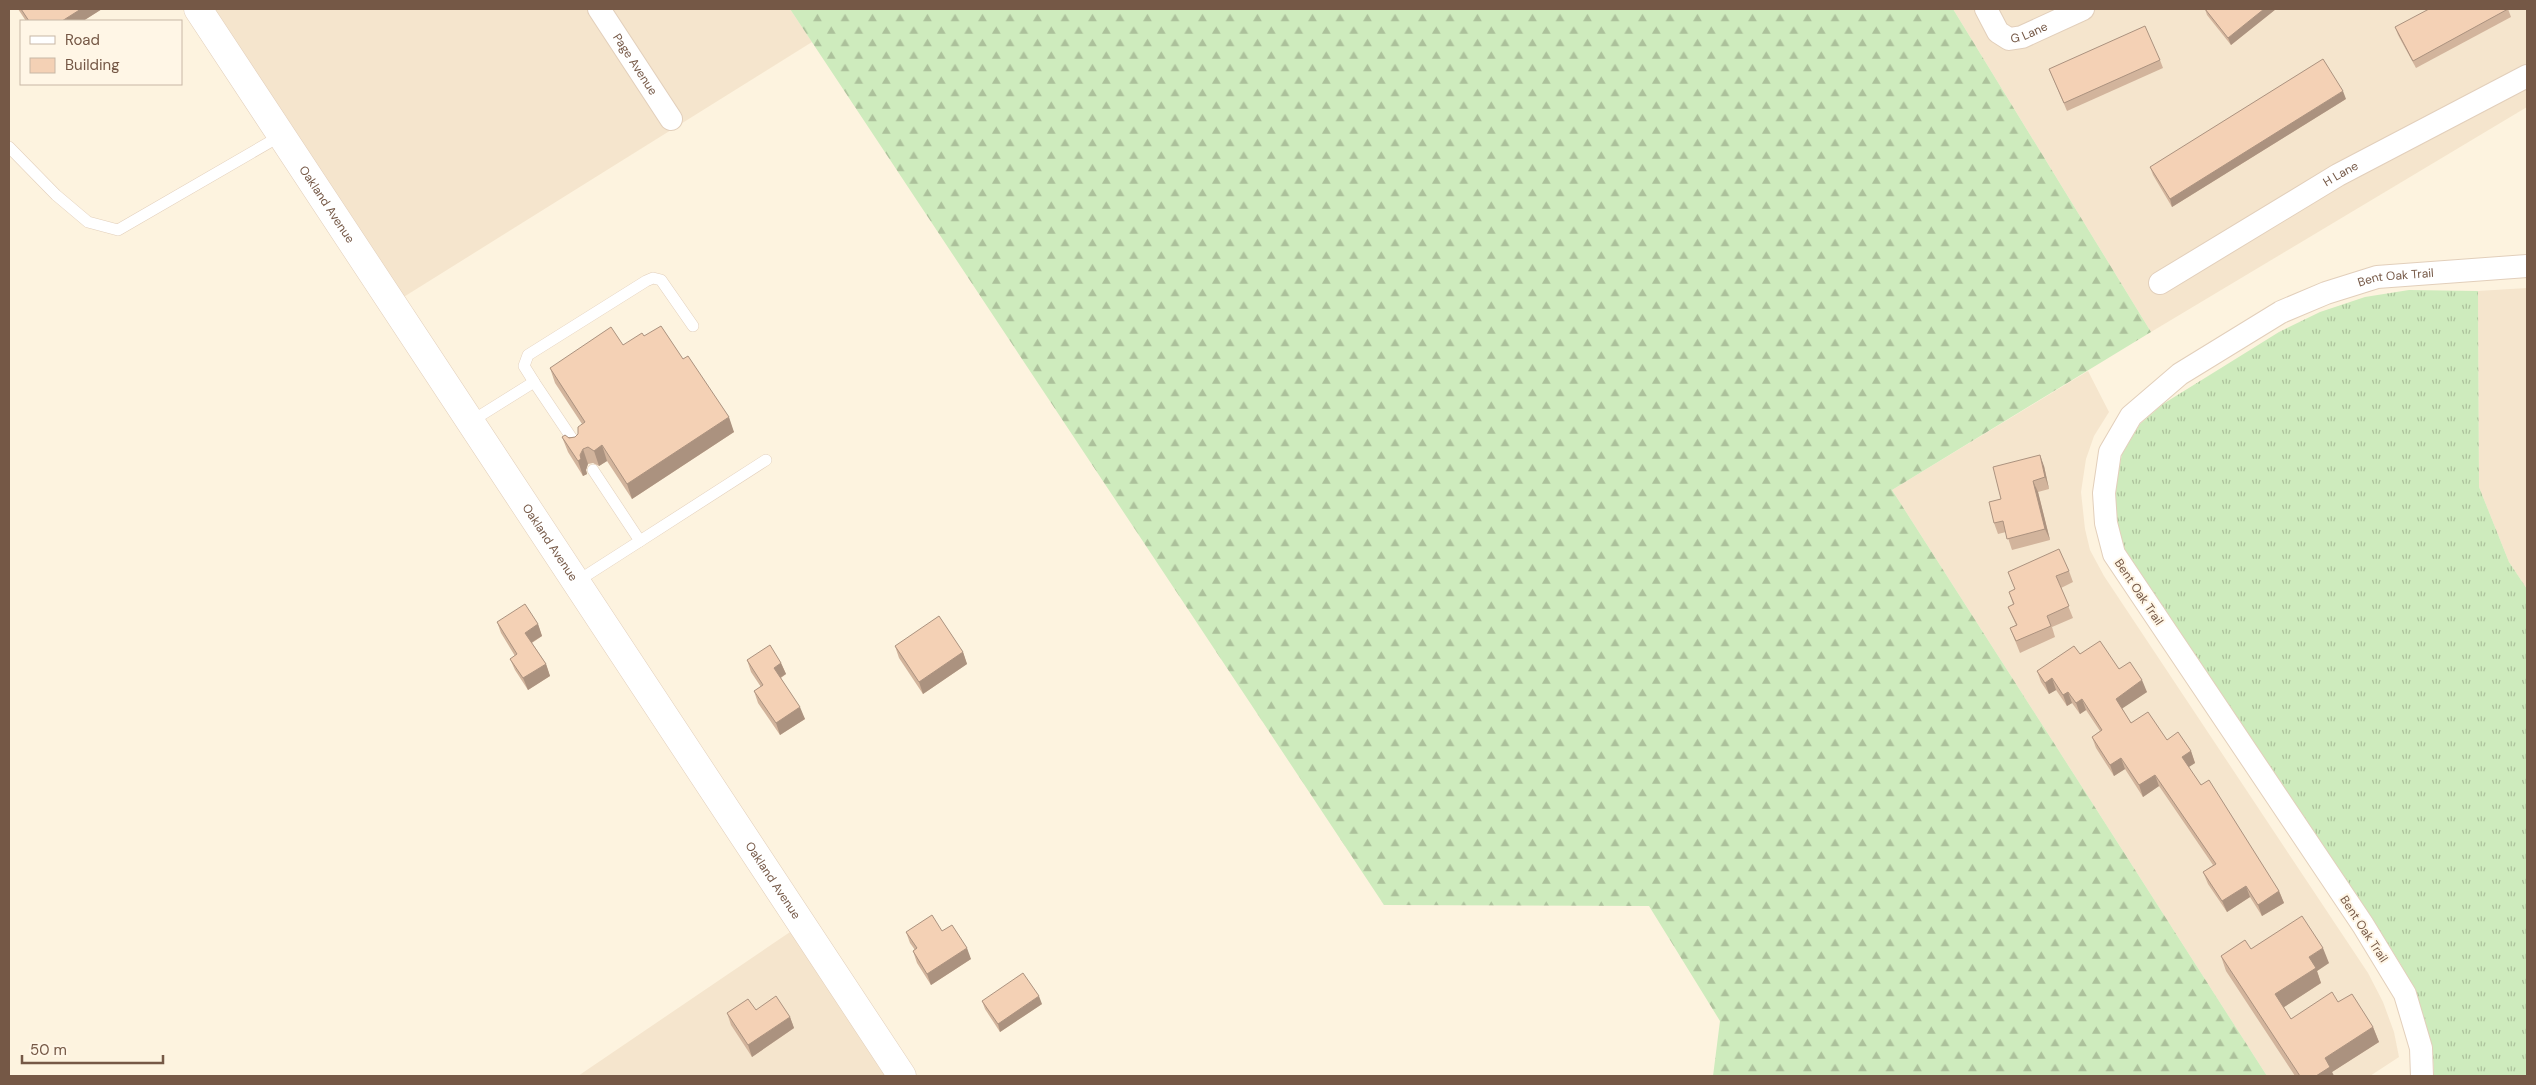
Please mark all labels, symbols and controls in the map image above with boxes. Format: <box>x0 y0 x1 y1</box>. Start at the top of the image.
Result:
street label: G Lane <box>2009 18 2050 47</box>
legend <box>20 20 182 85</box>
text: Road <box>65 30 100 50</box>
street label: Page Avenue <box>609 30 661 98</box>
text: Building <box>65 55 120 75</box>
street label: H Lane <box>2320 158 2361 190</box>
street label: Oakland Avenue <box>296 163 358 246</box>
street label: Bent Oak Trail <box>2356 265 2434 291</box>
street label: Oakland Avenue <box>519 501 581 584</box>
street label: Bent Oak Trail <box>2111 556 2167 628</box>
street label: Oakland Avenue <box>742 839 804 922</box>
street label: Bent Oak Trail <box>2336 893 2392 965</box>
scale bar <box>22 1032 164 1064</box>
text: 50 m <box>30 1040 67 1060</box>

